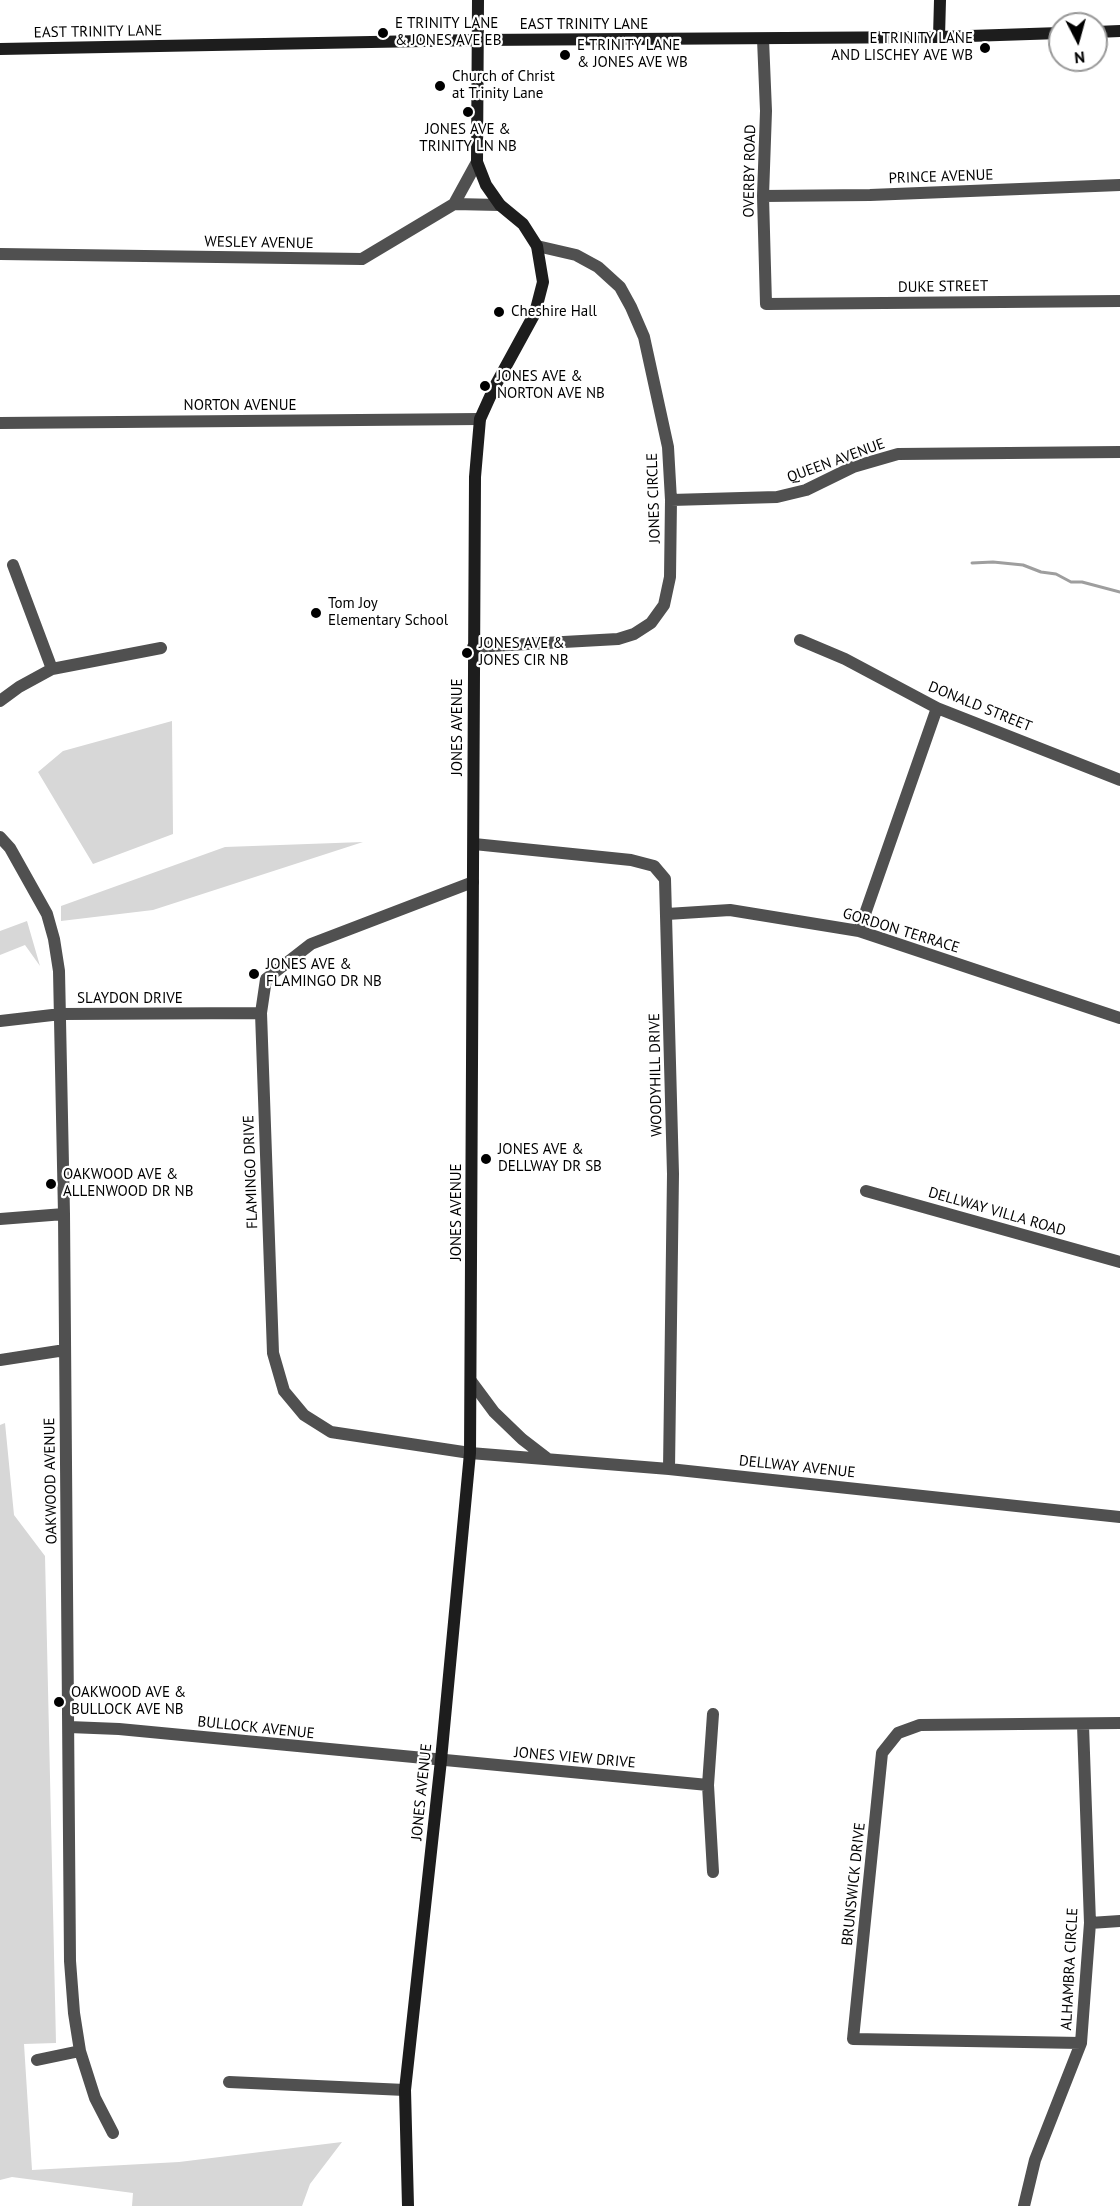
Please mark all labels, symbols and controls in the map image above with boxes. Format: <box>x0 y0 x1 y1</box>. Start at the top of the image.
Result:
north arrow <box>1048 12 1108 72</box>
place label: E TRINITY LANE & JONES AVE EB <box>395 15 501 50</box>
street label: EAST TRINITY LANE <box>520 16 648 34</box>
street label: EAST TRINITY LANE <box>34 22 162 42</box>
marker: E TRINITY LANE & JONES AVE EB <box>376 26 390 40</box>
place label: E TRINITY LANE AND LISCHEY AVE WB <box>831 30 973 65</box>
place label: E TRINITY LANE & JONES AVE WB <box>577 37 688 72</box>
marker: E TRINITY LANE AND LISCHEY AVE WB <box>978 41 992 55</box>
text: N <box>1073 47 1086 68</box>
marker: E TRINITY LANE & JONES AVE WB <box>558 48 572 62</box>
place label: Church of Christ at Trinity Lane <box>452 68 555 103</box>
marker: Church of Christ at Trinity Lane <box>433 79 447 93</box>
marker: JONES AVE & TRINITY LN NB <box>461 105 475 119</box>
place label: JONES AVE & TRINITY LN NB <box>419 121 517 156</box>
street label: OVERBY ROAD <box>740 124 760 218</box>
street label: PRINCE AVENUE <box>888 166 994 188</box>
street label: WESLEY AVENUE <box>204 233 314 253</box>
street label: DUKE STREET <box>898 277 988 297</box>
place label: Cheshire Hall <box>511 303 597 321</box>
marker: Cheshire Hall <box>492 305 506 319</box>
place label: JONES AVE & NORTON AVE NB <box>497 368 605 403</box>
marker: JONES AVE & NORTON AVE NB <box>478 379 492 393</box>
street label: NORTON AVENUE <box>184 397 296 415</box>
street label: QUEEN AVENUE <box>785 435 887 487</box>
street label: JONES CIRCLE <box>643 453 665 543</box>
place label: Tom Joy Elementary School <box>328 595 448 630</box>
marker: Tom Joy Elementary School <box>309 606 323 620</box>
place label: JONES AVE & JONES CIR NB <box>479 635 568 670</box>
marker: JONES AVE & JONES CIR NB <box>460 646 474 660</box>
street label: JONES AVENUE <box>449 678 467 776</box>
street label: DONALD STREET <box>926 678 1034 736</box>
street label: GORDON TERRACE <box>840 905 962 957</box>
place label: JONES AVE & FLAMINGO DR NB <box>266 956 382 991</box>
marker: JONES AVE & FLAMINGO DR NB <box>247 967 261 981</box>
street label: SLAYDON DRIVE <box>77 990 183 1008</box>
street label: WOODYHILL DRIVE <box>646 1013 666 1137</box>
street label: FLAMINGO DRIVE <box>240 1115 262 1229</box>
place label: JONES AVE & DELLWAY DR SB <box>498 1141 602 1176</box>
marker: JONES AVE & DELLWAY DR SB <box>479 1152 493 1166</box>
street label: JONES AVENUE <box>448 1163 466 1261</box>
place label: OAKWOOD AVE & ALLENWOOD DR NB <box>63 1166 193 1201</box>
marker: OAKWOOD AVE & ALLENWOOD DR NB <box>44 1177 58 1191</box>
street label: DELLWAY VILLA ROAD <box>926 1184 1068 1240</box>
street label: OAKWOOD AVENUE <box>41 1417 61 1545</box>
street label: DELLWAY AVENUE <box>738 1452 856 1482</box>
place label: OAKWOOD AVE & BULLOCK AVE NB <box>71 1684 186 1719</box>
marker: OAKWOOD AVE & BULLOCK AVE NB <box>52 1695 66 1709</box>
street label: BULLOCK AVENUE <box>197 1713 315 1743</box>
street label: JONES AVENUE <box>408 1743 436 1841</box>
street label: JONES VIEW DRIVE <box>514 1744 636 1772</box>
street label: BRUNSWICK DRIVE <box>839 1822 869 1946</box>
street label: ALHAMBRA CIRCLE <box>1058 1907 1082 2031</box>

